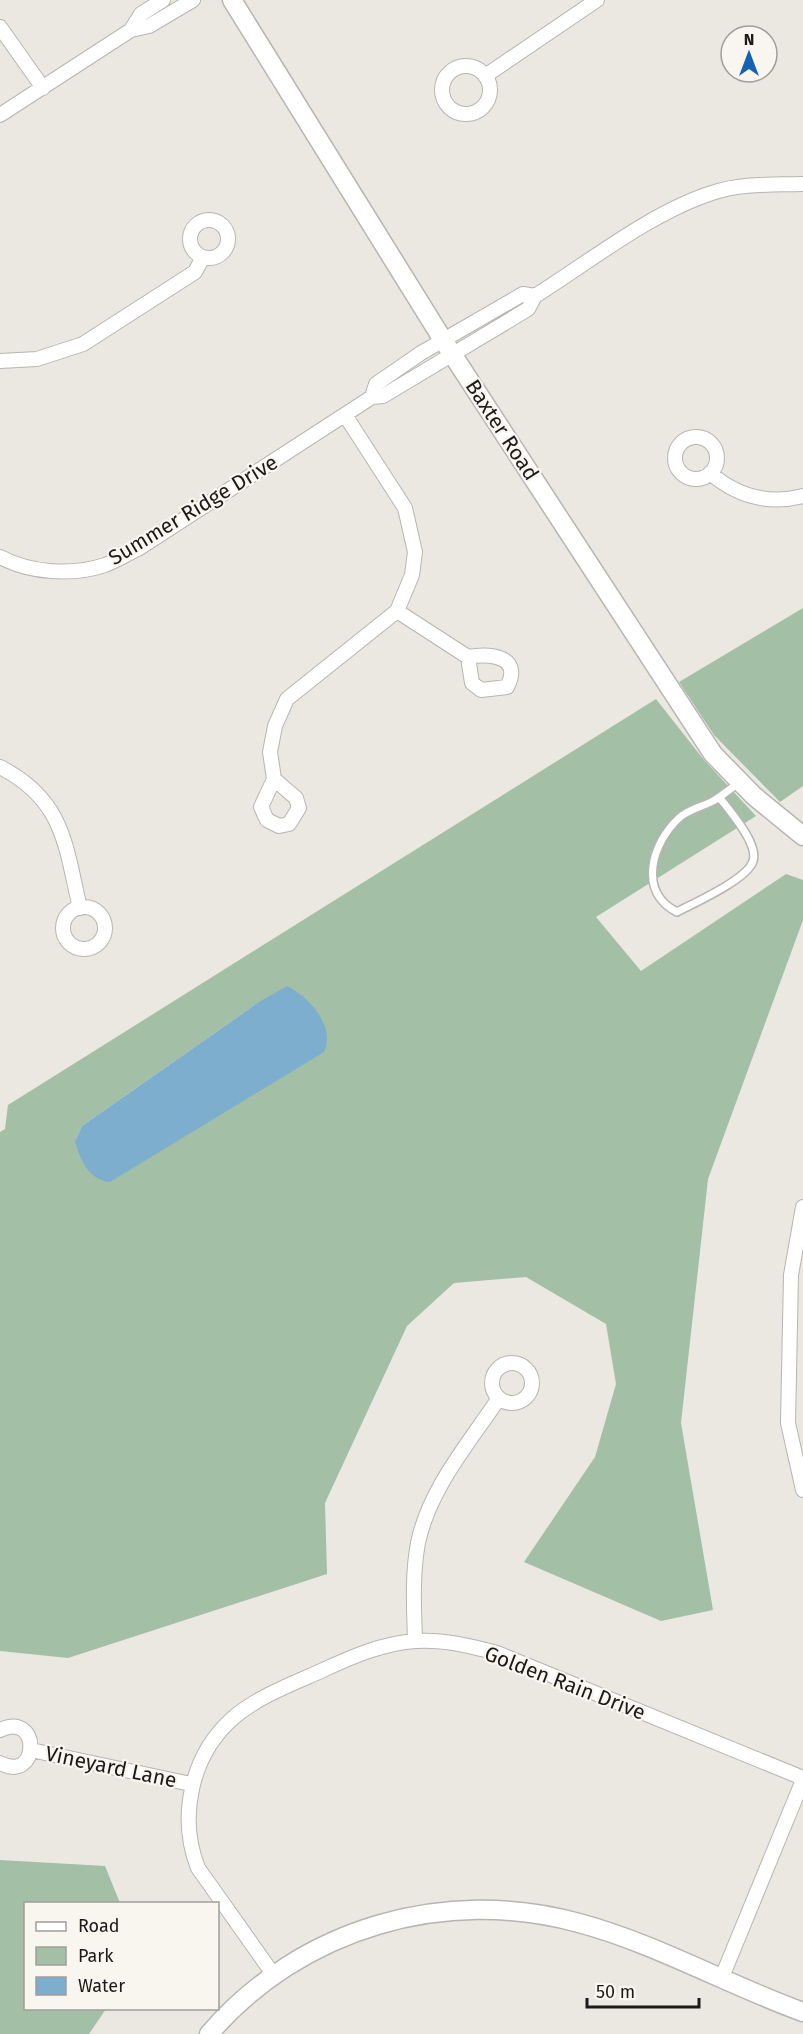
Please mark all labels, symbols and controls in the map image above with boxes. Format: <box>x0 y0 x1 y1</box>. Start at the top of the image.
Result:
north arrow <box>719 24 779 84</box>
text: N <box>744 30 754 49</box>
street label: Baxter Road <box>460 375 544 485</box>
street label: Summer Ridge Drive <box>104 449 282 571</box>
street label: Golden Rain Drive <box>481 1640 649 1726</box>
street label: Vineyard Lane <box>43 1740 179 1794</box>
legend <box>24 1902 219 2010</box>
text: Road <box>78 1915 120 1937</box>
text: Park <box>78 1945 114 1967</box>
scale bar <box>587 1971 700 2009</box>
text: Water <box>78 1975 125 1997</box>
text: 50 m <box>596 1981 635 2003</box>

